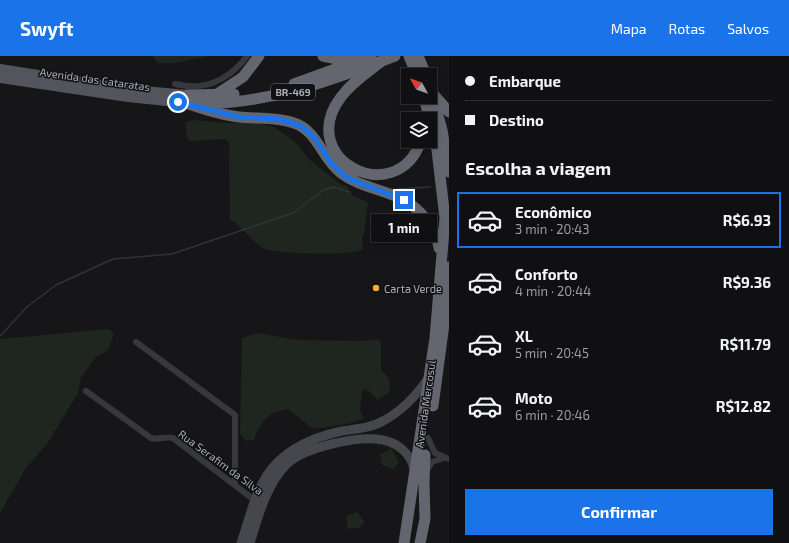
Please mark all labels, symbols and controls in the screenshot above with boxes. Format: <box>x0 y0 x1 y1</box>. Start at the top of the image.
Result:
text: Swyft <box>20 17 73 40</box>
text: Mapa <box>611 20 647 37</box>
text: Rotas <box>669 20 705 37</box>
text: Salvos <box>727 20 769 37</box>
street label: Avenida das Cataratas <box>39 65 151 93</box>
north arrow <box>401 68 437 104</box>
map controls <box>401 68 437 148</box>
text: Embarque <box>489 72 561 90</box>
road number: BR-469 <box>271 84 315 100</box>
route start <box>169 93 187 111</box>
text: Destino <box>489 111 544 129</box>
button: layers <box>401 112 437 148</box>
text: Escolha a viagem <box>465 157 611 179</box>
route end <box>395 191 413 209</box>
icon: car <box>467 202 503 238</box>
text: Econômico <box>515 203 592 221</box>
text: R$6.93 <box>723 211 771 229</box>
callout: 1 min <box>371 214 437 242</box>
text: 1 min <box>388 220 420 236</box>
text: 3 min · 20:43 <box>515 221 590 237</box>
icon: car <box>467 264 503 300</box>
text: Conforto <box>515 265 578 283</box>
text: R$9.36 <box>723 273 771 291</box>
place label: Carta Verde <box>384 282 442 295</box>
marker: Carta Verde <box>371 283 381 293</box>
text: 4 min · 20:44 <box>515 283 591 299</box>
icon: car <box>467 326 503 362</box>
text: XL <box>515 327 533 345</box>
text: R$11.79 <box>720 335 771 353</box>
text: 5 min · 20:45 <box>515 345 589 361</box>
street label: Avenida Mercosul <box>412 358 438 449</box>
icon: car <box>467 388 503 424</box>
text: Moto <box>515 389 553 407</box>
text: R$12.82 <box>716 397 771 415</box>
text: 6 min · 20:46 <box>515 407 590 423</box>
street label: Rua Serafim da Silva <box>176 427 266 497</box>
button: Confirmar <box>465 489 773 535</box>

